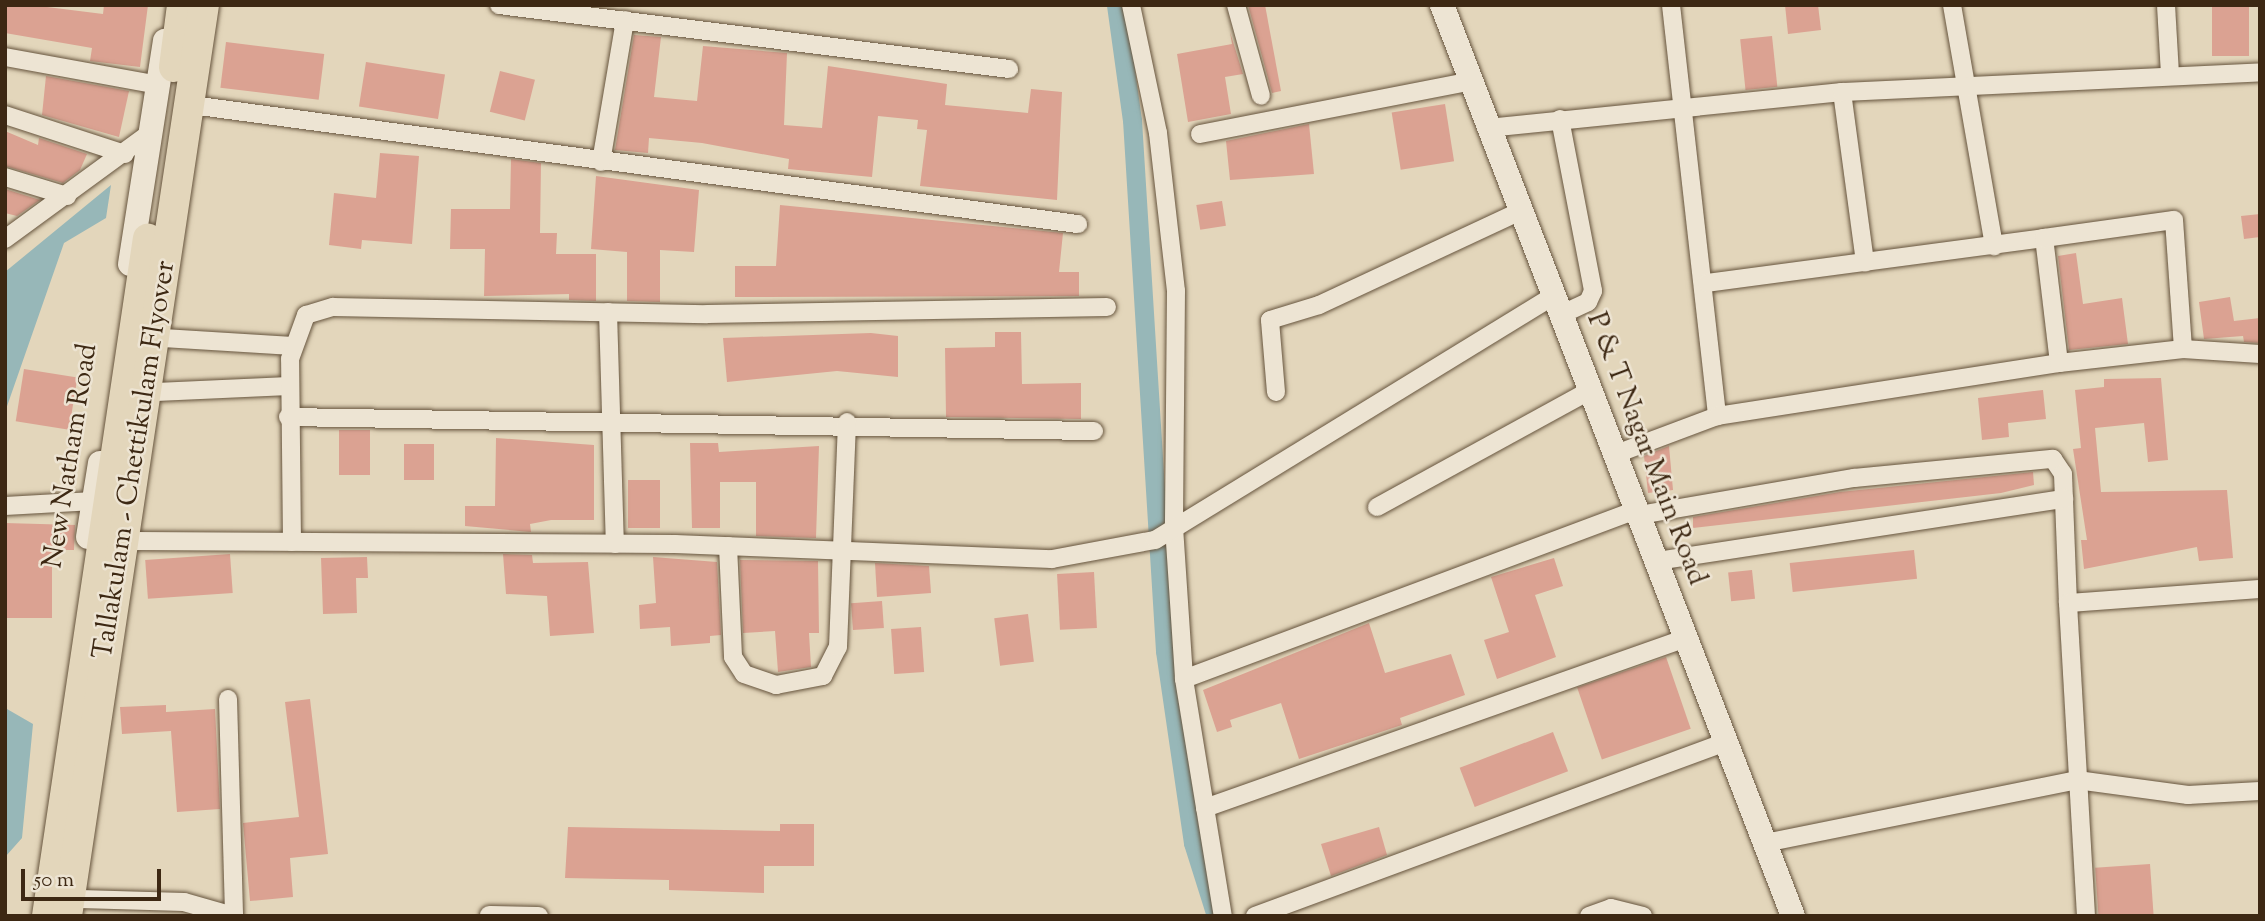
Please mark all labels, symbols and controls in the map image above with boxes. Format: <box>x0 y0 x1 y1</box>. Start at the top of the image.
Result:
street label: Tallakulam - Chettikulam Flyover <box>87 259 183 661</box>
street label: P & T Nagar Main Road <box>1578 308 1714 590</box>
street label: New Natham Road <box>37 341 105 571</box>
scale bar <box>24 855 164 899</box>
text: 50 m <box>34 866 74 896</box>

